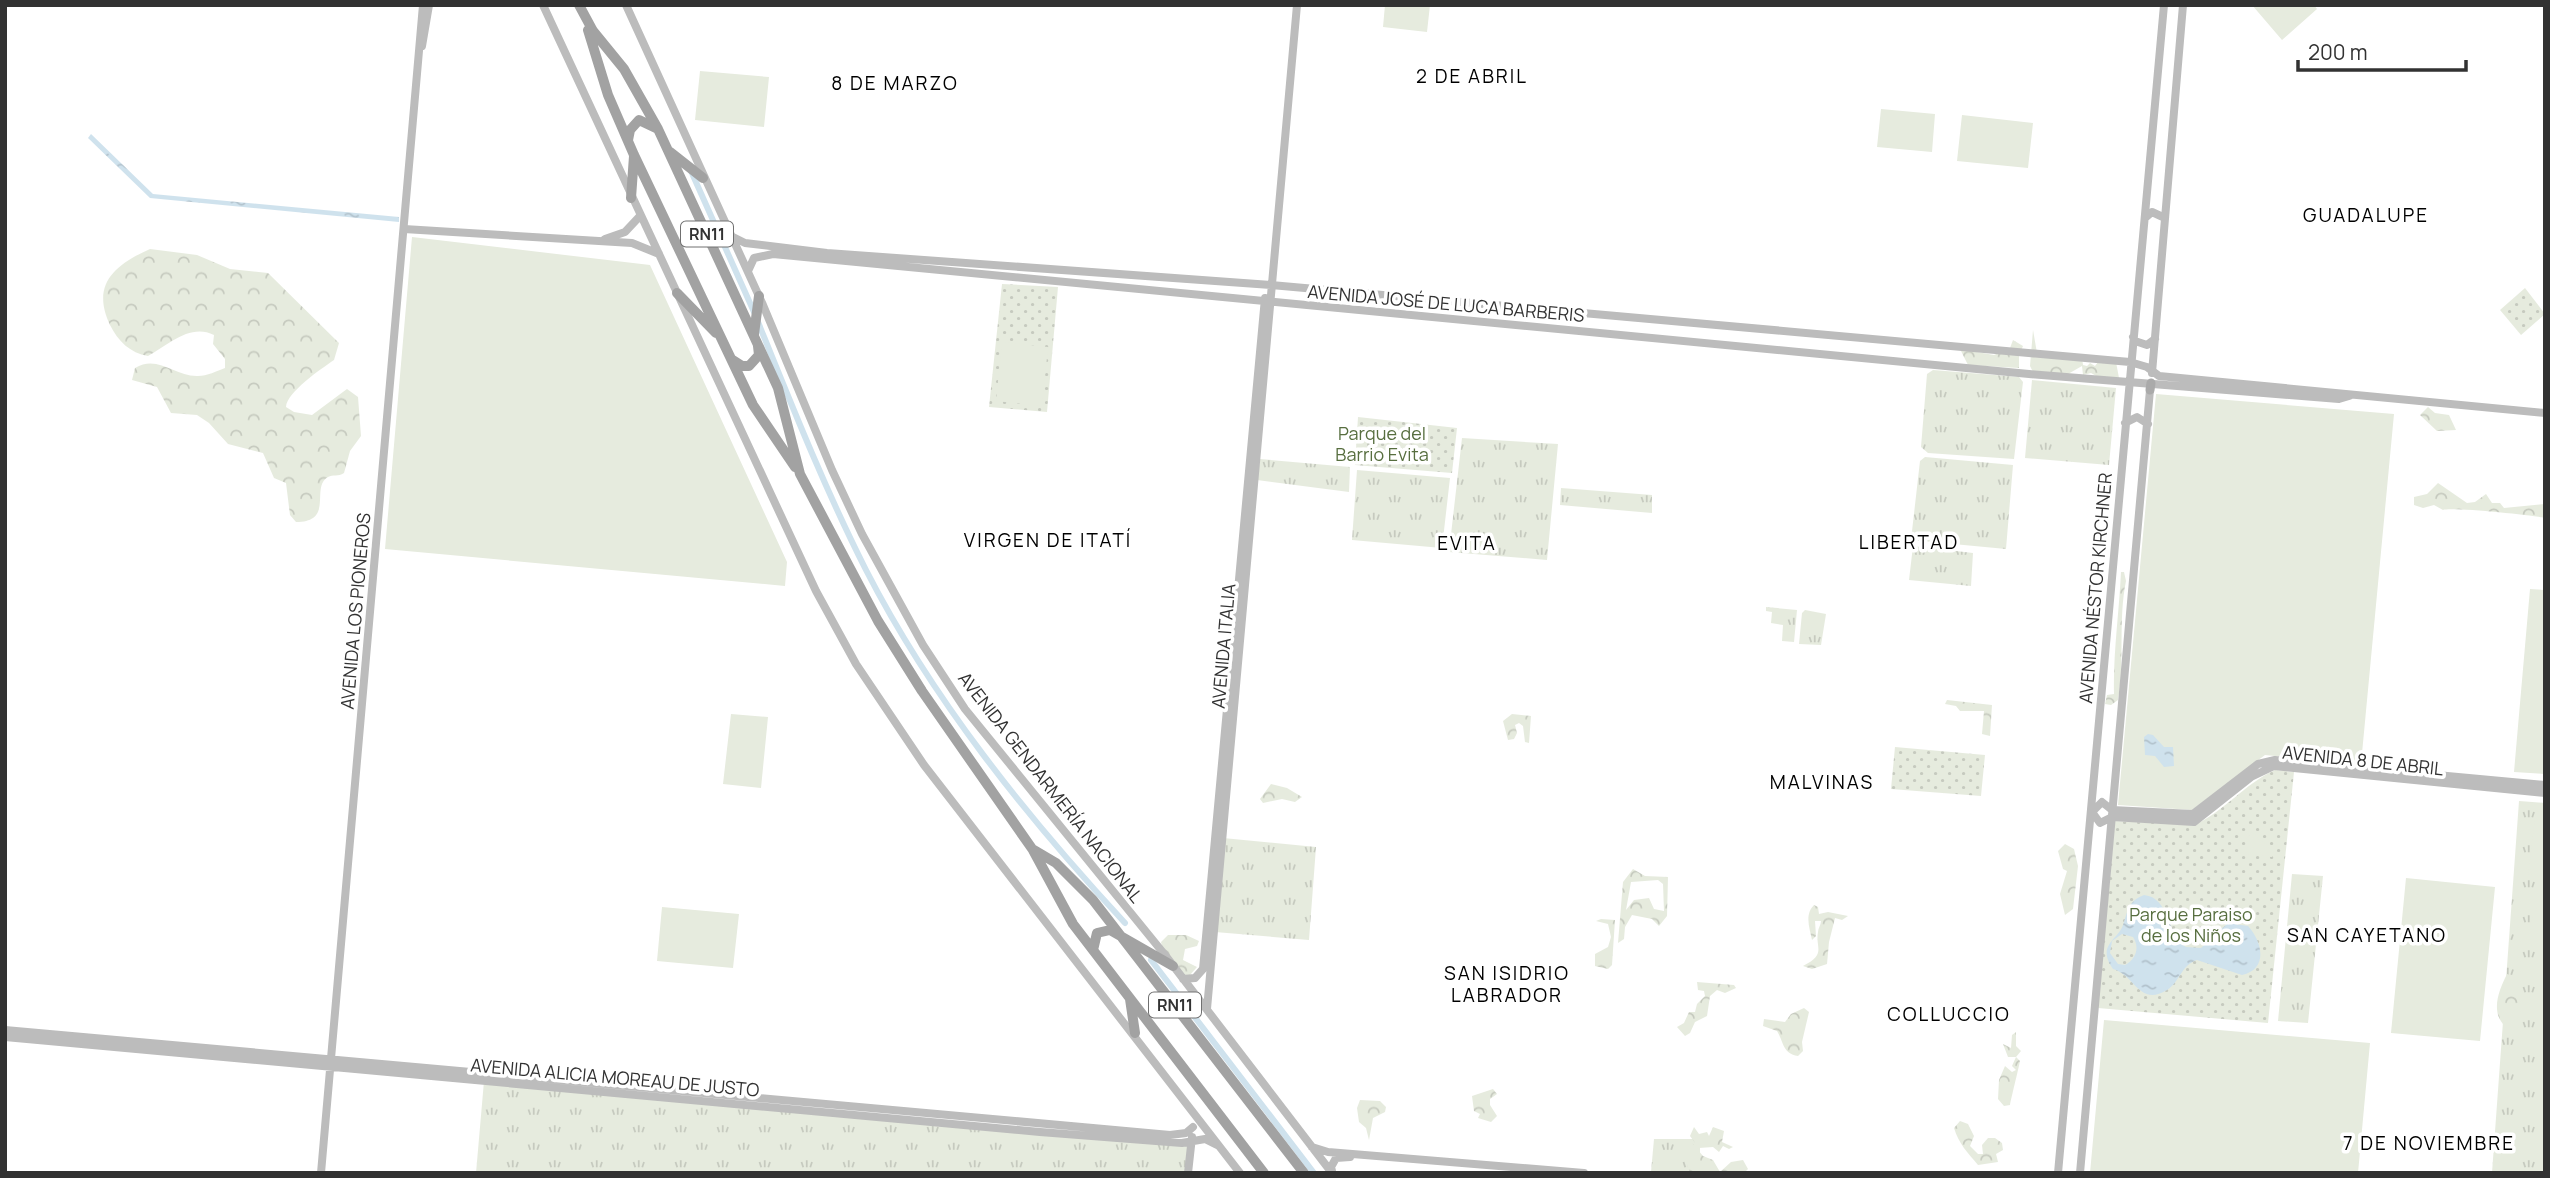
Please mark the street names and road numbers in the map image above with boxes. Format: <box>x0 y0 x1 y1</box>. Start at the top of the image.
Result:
road number: RN11 <box>681 222 733 246</box>
street label: AVENIDA JOSÉ DE LUCA BARBERIS <box>1307 279 1585 327</box>
street label: AVENIDA NÉSTOR KIRCHNER <box>2073 472 2117 704</box>
street label: AVENIDA LOS PIONEROS <box>334 512 376 710</box>
street label: AVENIDA ITALIA <box>1206 582 1240 709</box>
street label: AVENIDA GENDARMERÍA NACIONAL <box>953 667 1149 907</box>
street label: AVENIDA 8 DE ABRIL <box>2281 740 2445 780</box>
road number: RN11 <box>1149 993 1201 1018</box>
street label: AVENIDA ALICIA MOREAU DE JUSTO <box>470 1052 760 1102</box>

